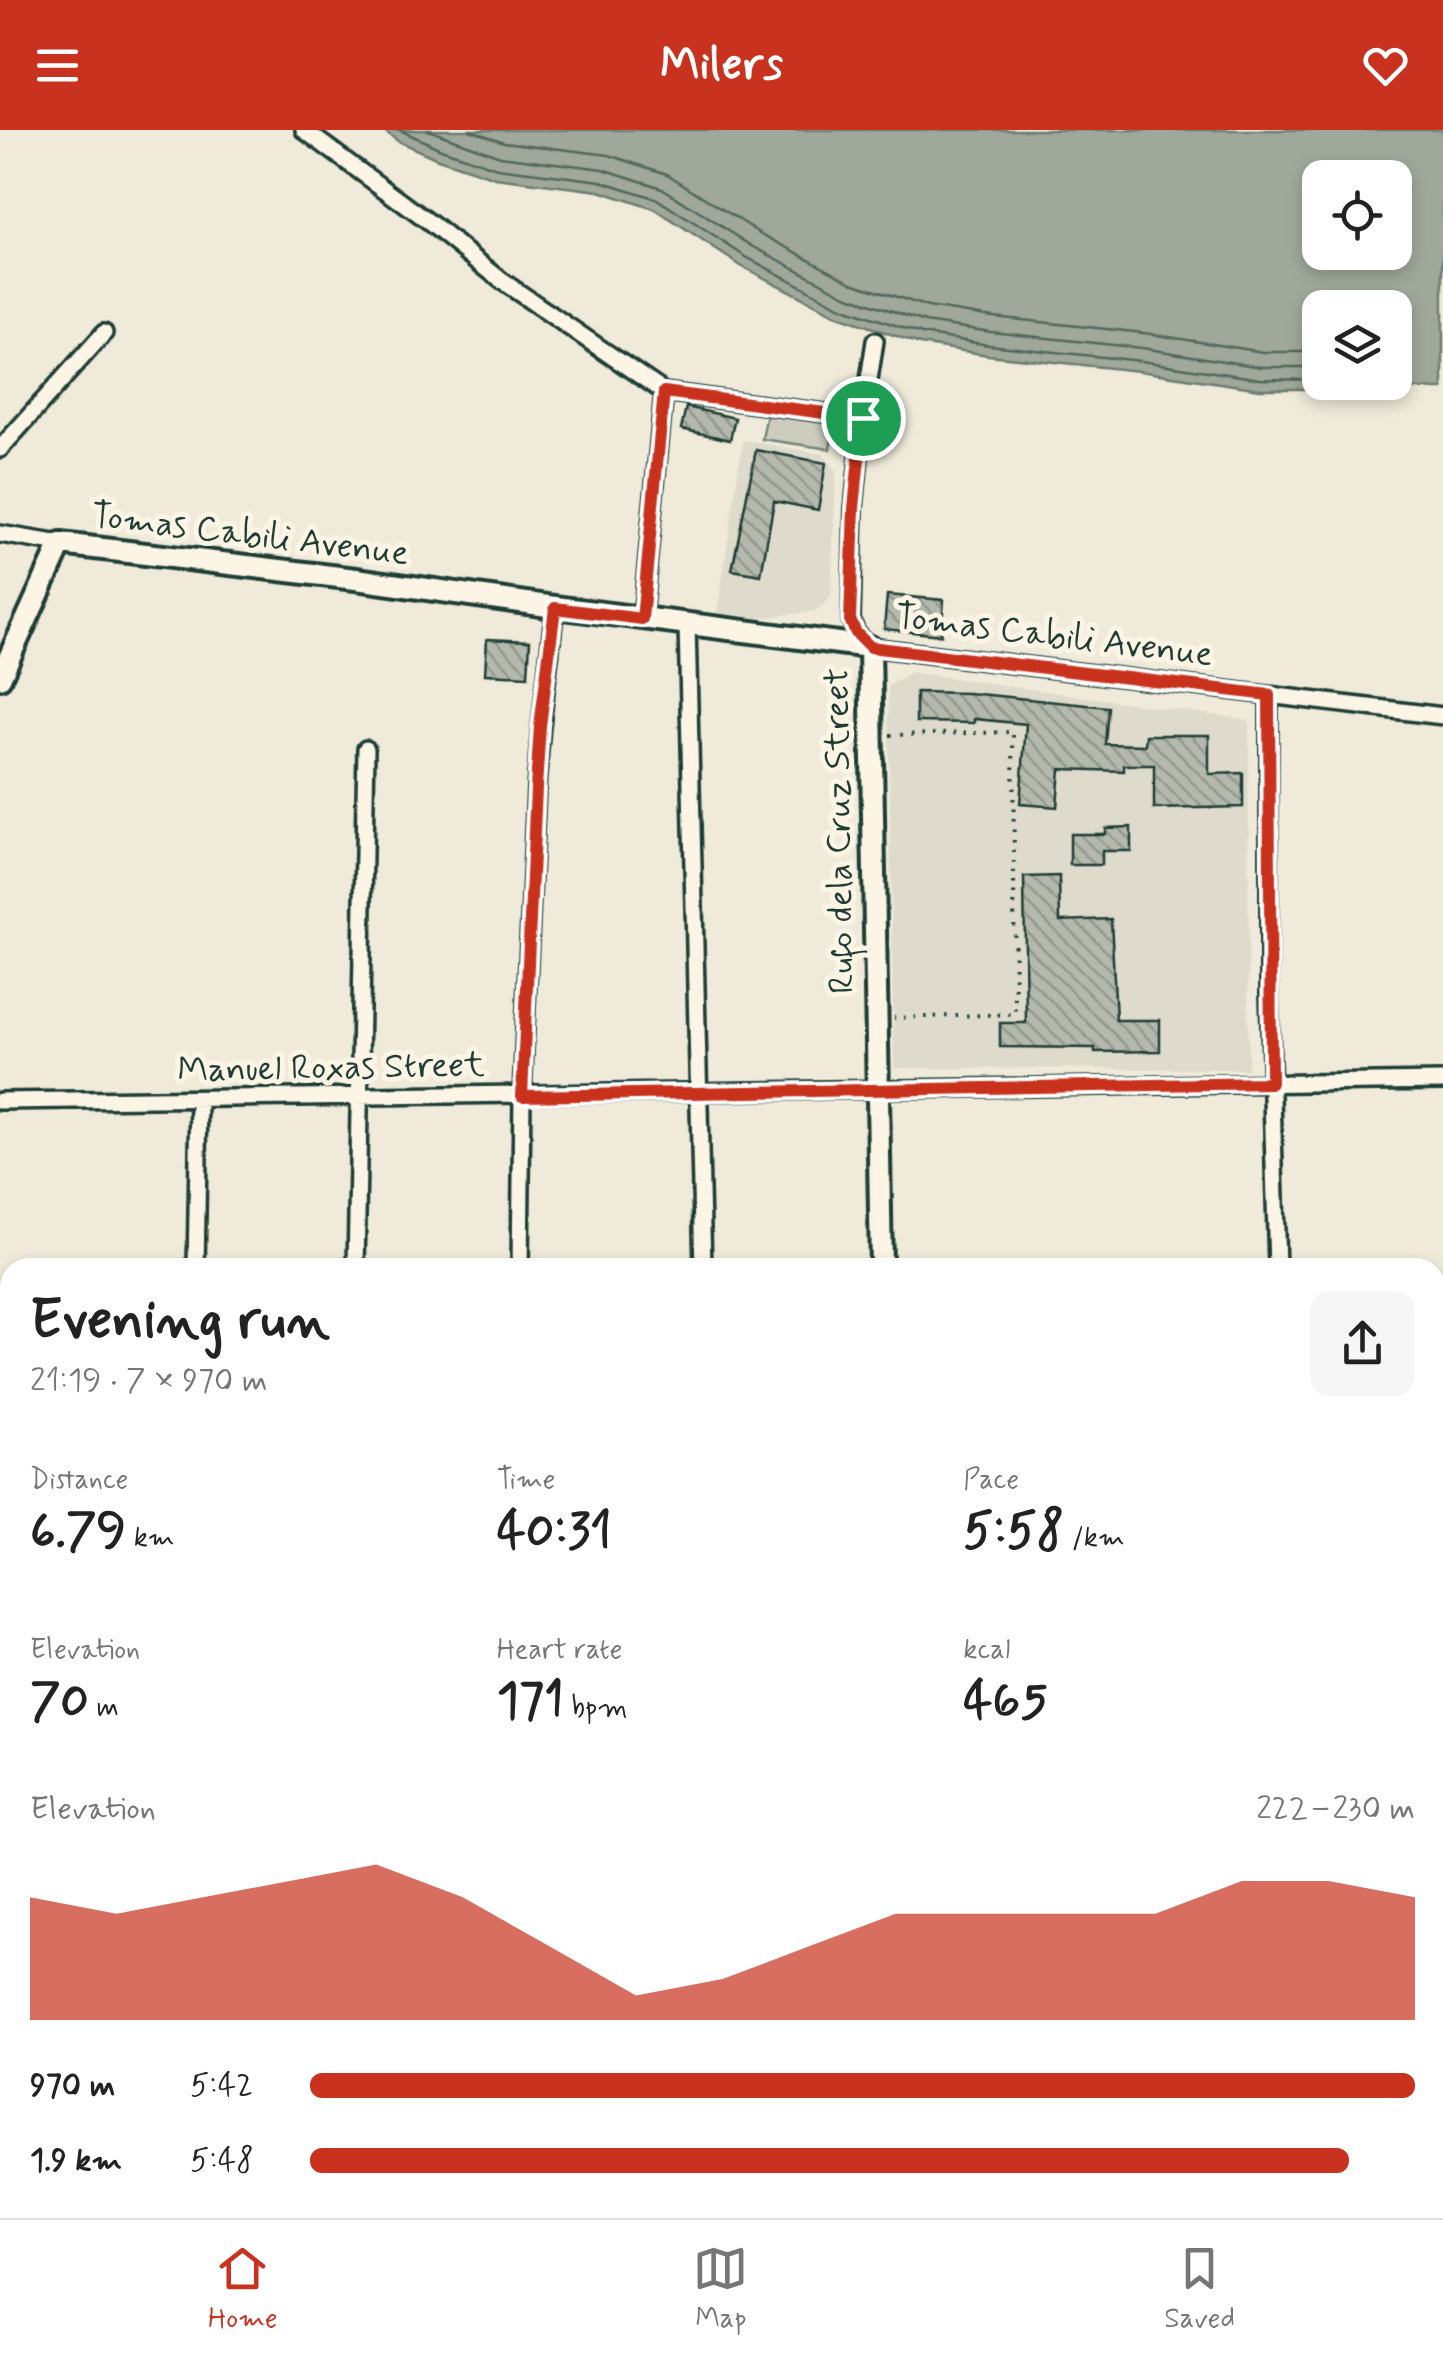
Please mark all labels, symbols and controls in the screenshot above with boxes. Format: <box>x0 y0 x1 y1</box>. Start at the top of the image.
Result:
text: Milers <box>660 36 783 95</box>
icon: menu <box>30 38 85 93</box>
icon: heart <box>1358 38 1413 93</box>
map controls <box>1302 160 1412 400</box>
button: locate <box>1302 160 1412 270</box>
button: layers <box>1302 290 1412 400</box>
pin <box>821 376 906 461</box>
icon: arrive <box>836 391 891 446</box>
street label: Tomas Cabili Avenue <box>89 493 411 577</box>
street label: Tomas Cabili Avenue <box>893 594 1215 678</box>
street label: Rufo dela Cruz Street <box>814 668 869 994</box>
street label: Manuel Roxas Street <box>177 1042 485 1094</box>
text: Evening run <box>30 1286 330 1358</box>
button: share <box>1310 1291 1415 1396</box>
text: 21:19 · 7 × 970 m <box>30 1360 267 1402</box>
text: Distance <box>30 1462 128 1499</box>
text: Time <box>497 1462 555 1499</box>
text: Pace <box>963 1462 1019 1499</box>
text: 6.79 <box>30 1499 126 1565</box>
text: 40:31 <box>497 1499 612 1565</box>
text: 5:58 <box>963 1499 1064 1565</box>
text: km <box>126 1520 175 1557</box>
text: /km <box>1064 1520 1125 1557</box>
text: Elevation <box>30 1632 140 1669</box>
text: Heart rate <box>497 1632 622 1669</box>
text: kcal <box>963 1632 1010 1669</box>
text: 70 <box>30 1669 89 1735</box>
text: 171 <box>497 1669 564 1735</box>
text: 465 <box>963 1669 1048 1735</box>
text: m <box>89 1690 119 1727</box>
text: bpm <box>564 1690 628 1727</box>
text: Elevation <box>30 1788 156 1830</box>
text: 222–230 m <box>1256 1788 1415 1830</box>
text: 970 m <box>30 2065 115 2107</box>
text: 5:42 <box>190 2065 253 2107</box>
text: 1.9 km <box>30 2140 122 2182</box>
text: 5:48 <box>190 2140 254 2182</box>
tab: Home <box>208 2241 278 2338</box>
tab: Map <box>693 2241 748 2338</box>
tab: Saved <box>1164 2241 1235 2338</box>

